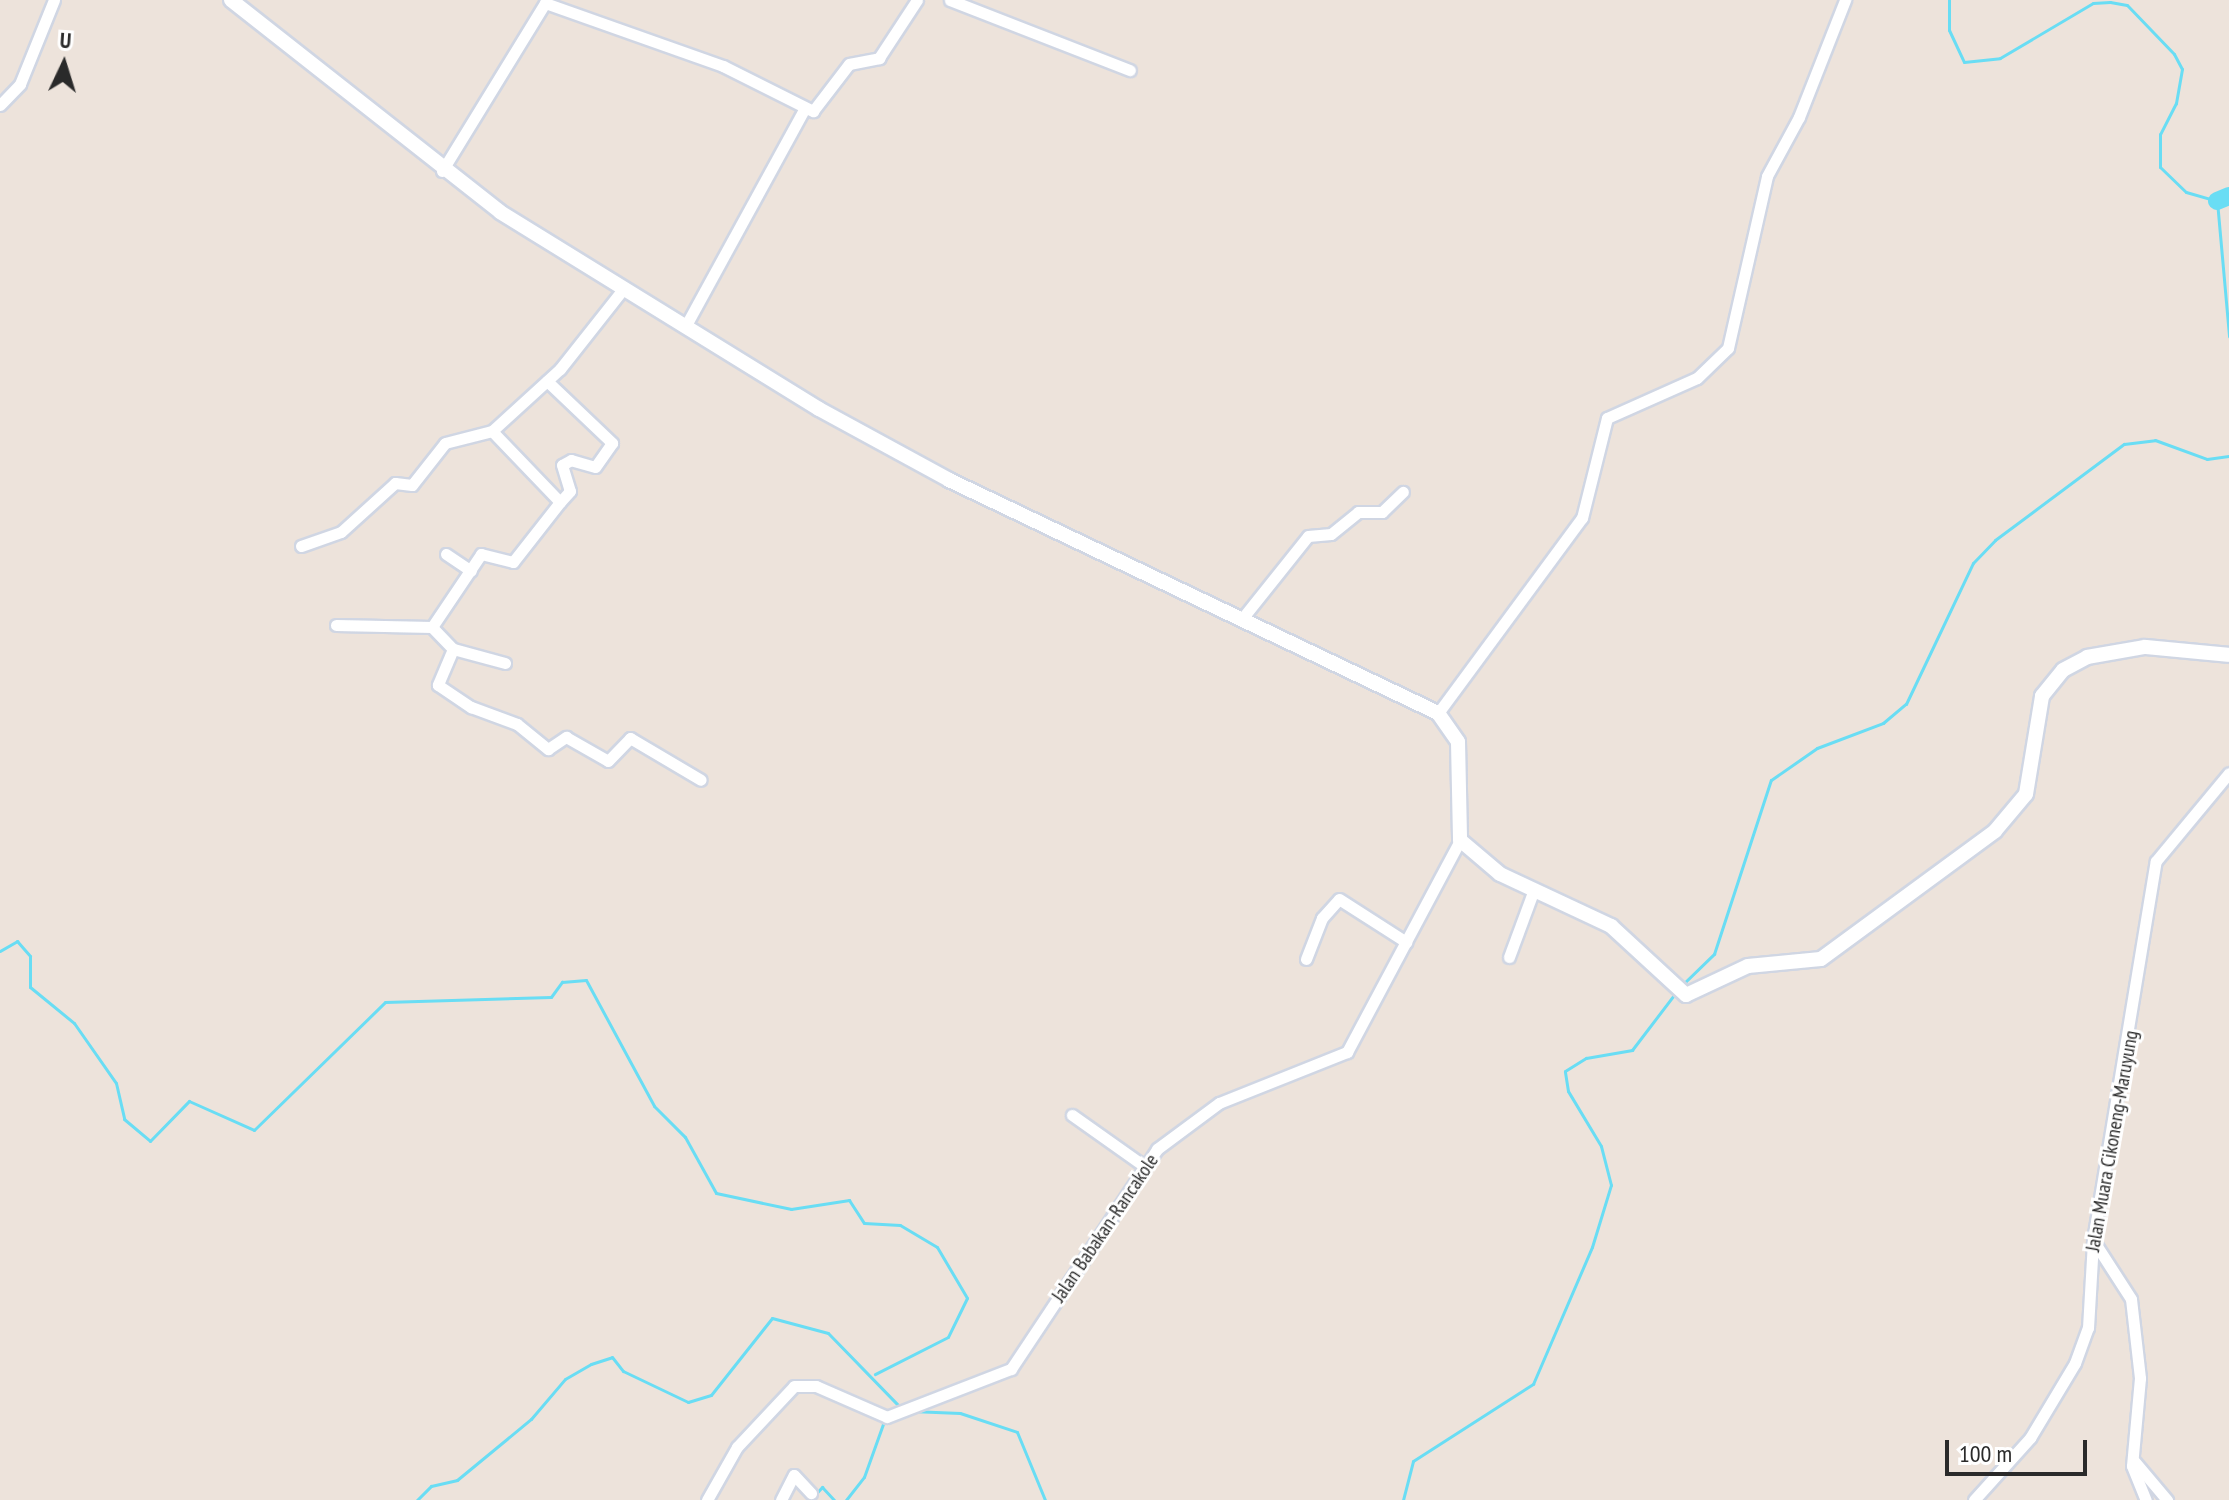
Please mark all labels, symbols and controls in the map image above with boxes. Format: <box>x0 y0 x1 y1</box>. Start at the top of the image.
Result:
north arrow <box>24 24 104 104</box>
text: U <box>59 26 72 54</box>
street label: Jalan Muara Cikoneng-Maruyung <box>2081 1029 2143 1253</box>
street label: Jalan Babakan-Rancakole <box>1047 1149 1163 1307</box>
scale bar <box>1949 1424 2091 1474</box>
text: 100 m <box>1959 1438 2012 1469</box>

